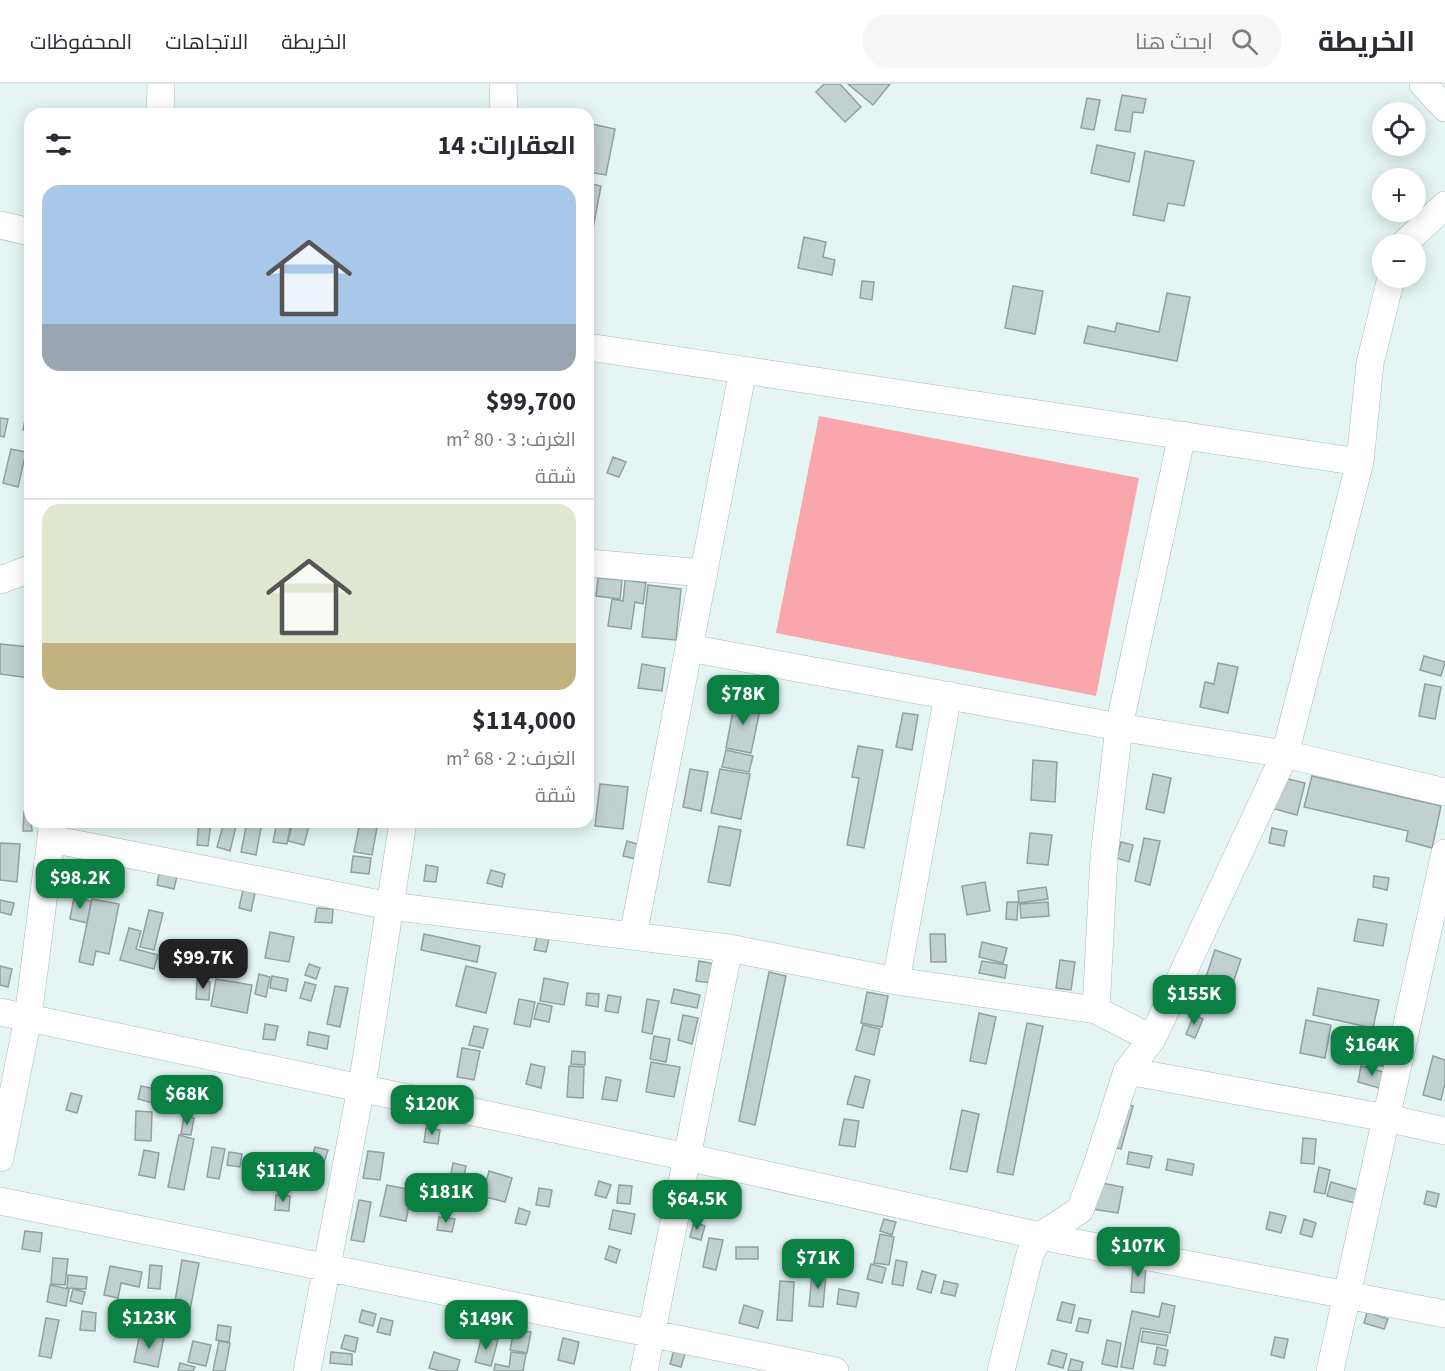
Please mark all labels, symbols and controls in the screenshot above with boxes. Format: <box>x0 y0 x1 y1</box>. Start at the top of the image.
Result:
search box <box>862 14 1282 68</box>
text: الخريطة <box>1318 22 1415 62</box>
icon: search <box>1228 25 1261 58</box>
text: ابحث هنا <box>1135 26 1213 58</box>
text: المحفوظات <box>30 27 132 57</box>
text: الاتجاهات <box>165 27 248 57</box>
text: الخريطة <box>281 27 347 57</box>
map controls <box>1372 102 1426 288</box>
button: locate <box>1372 102 1426 156</box>
text: العقارات: 14 <box>437 127 576 164</box>
icon: filters <box>42 128 75 161</box>
button: + <box>1372 168 1426 222</box>
icon: home <box>255 224 363 332</box>
button: − <box>1372 234 1426 288</box>
text: $99,700 <box>486 383 576 420</box>
text: الغرف: 3 · 80 m² <box>446 426 576 454</box>
text: شقة <box>535 463 576 491</box>
icon: home <box>255 543 363 651</box>
pin: $78K <box>707 675 779 726</box>
text: $78K <box>721 680 765 708</box>
text: $114,000 <box>472 702 576 739</box>
text: الغرف: 2 · 68 m² <box>446 745 576 773</box>
text: شقة <box>535 782 576 810</box>
pin: $98.2K <box>31 859 129 910</box>
text: $98.2K <box>50 864 110 892</box>
pin: $99.7K <box>154 939 252 990</box>
text: $99.7K <box>173 944 233 972</box>
pin: $155K <box>1152 975 1236 1026</box>
text: $155K <box>1167 980 1221 1008</box>
pin: $164K <box>1330 1026 1414 1077</box>
text: $164K <box>1345 1031 1399 1059</box>
pin: $68K <box>151 1075 223 1126</box>
text: $68K <box>165 1080 209 1108</box>
pin: $120K <box>390 1085 474 1136</box>
text: $120K <box>405 1090 459 1118</box>
pin: $114K <box>241 1152 325 1203</box>
text: $114K <box>256 1157 310 1185</box>
pin: $181K <box>404 1173 488 1224</box>
text: $181K <box>419 1178 473 1206</box>
pin: $64.5K <box>648 1180 746 1231</box>
text: $64.5K <box>667 1185 727 1213</box>
pin: $107K <box>1096 1227 1180 1278</box>
text: $107K <box>1111 1232 1165 1260</box>
pin: $71K <box>782 1239 854 1290</box>
text: $71K <box>796 1244 840 1272</box>
pin: $123K <box>107 1299 191 1350</box>
pin: $149K <box>444 1300 528 1351</box>
text: $123K <box>122 1304 176 1332</box>
text: $149K <box>459 1305 513 1333</box>

